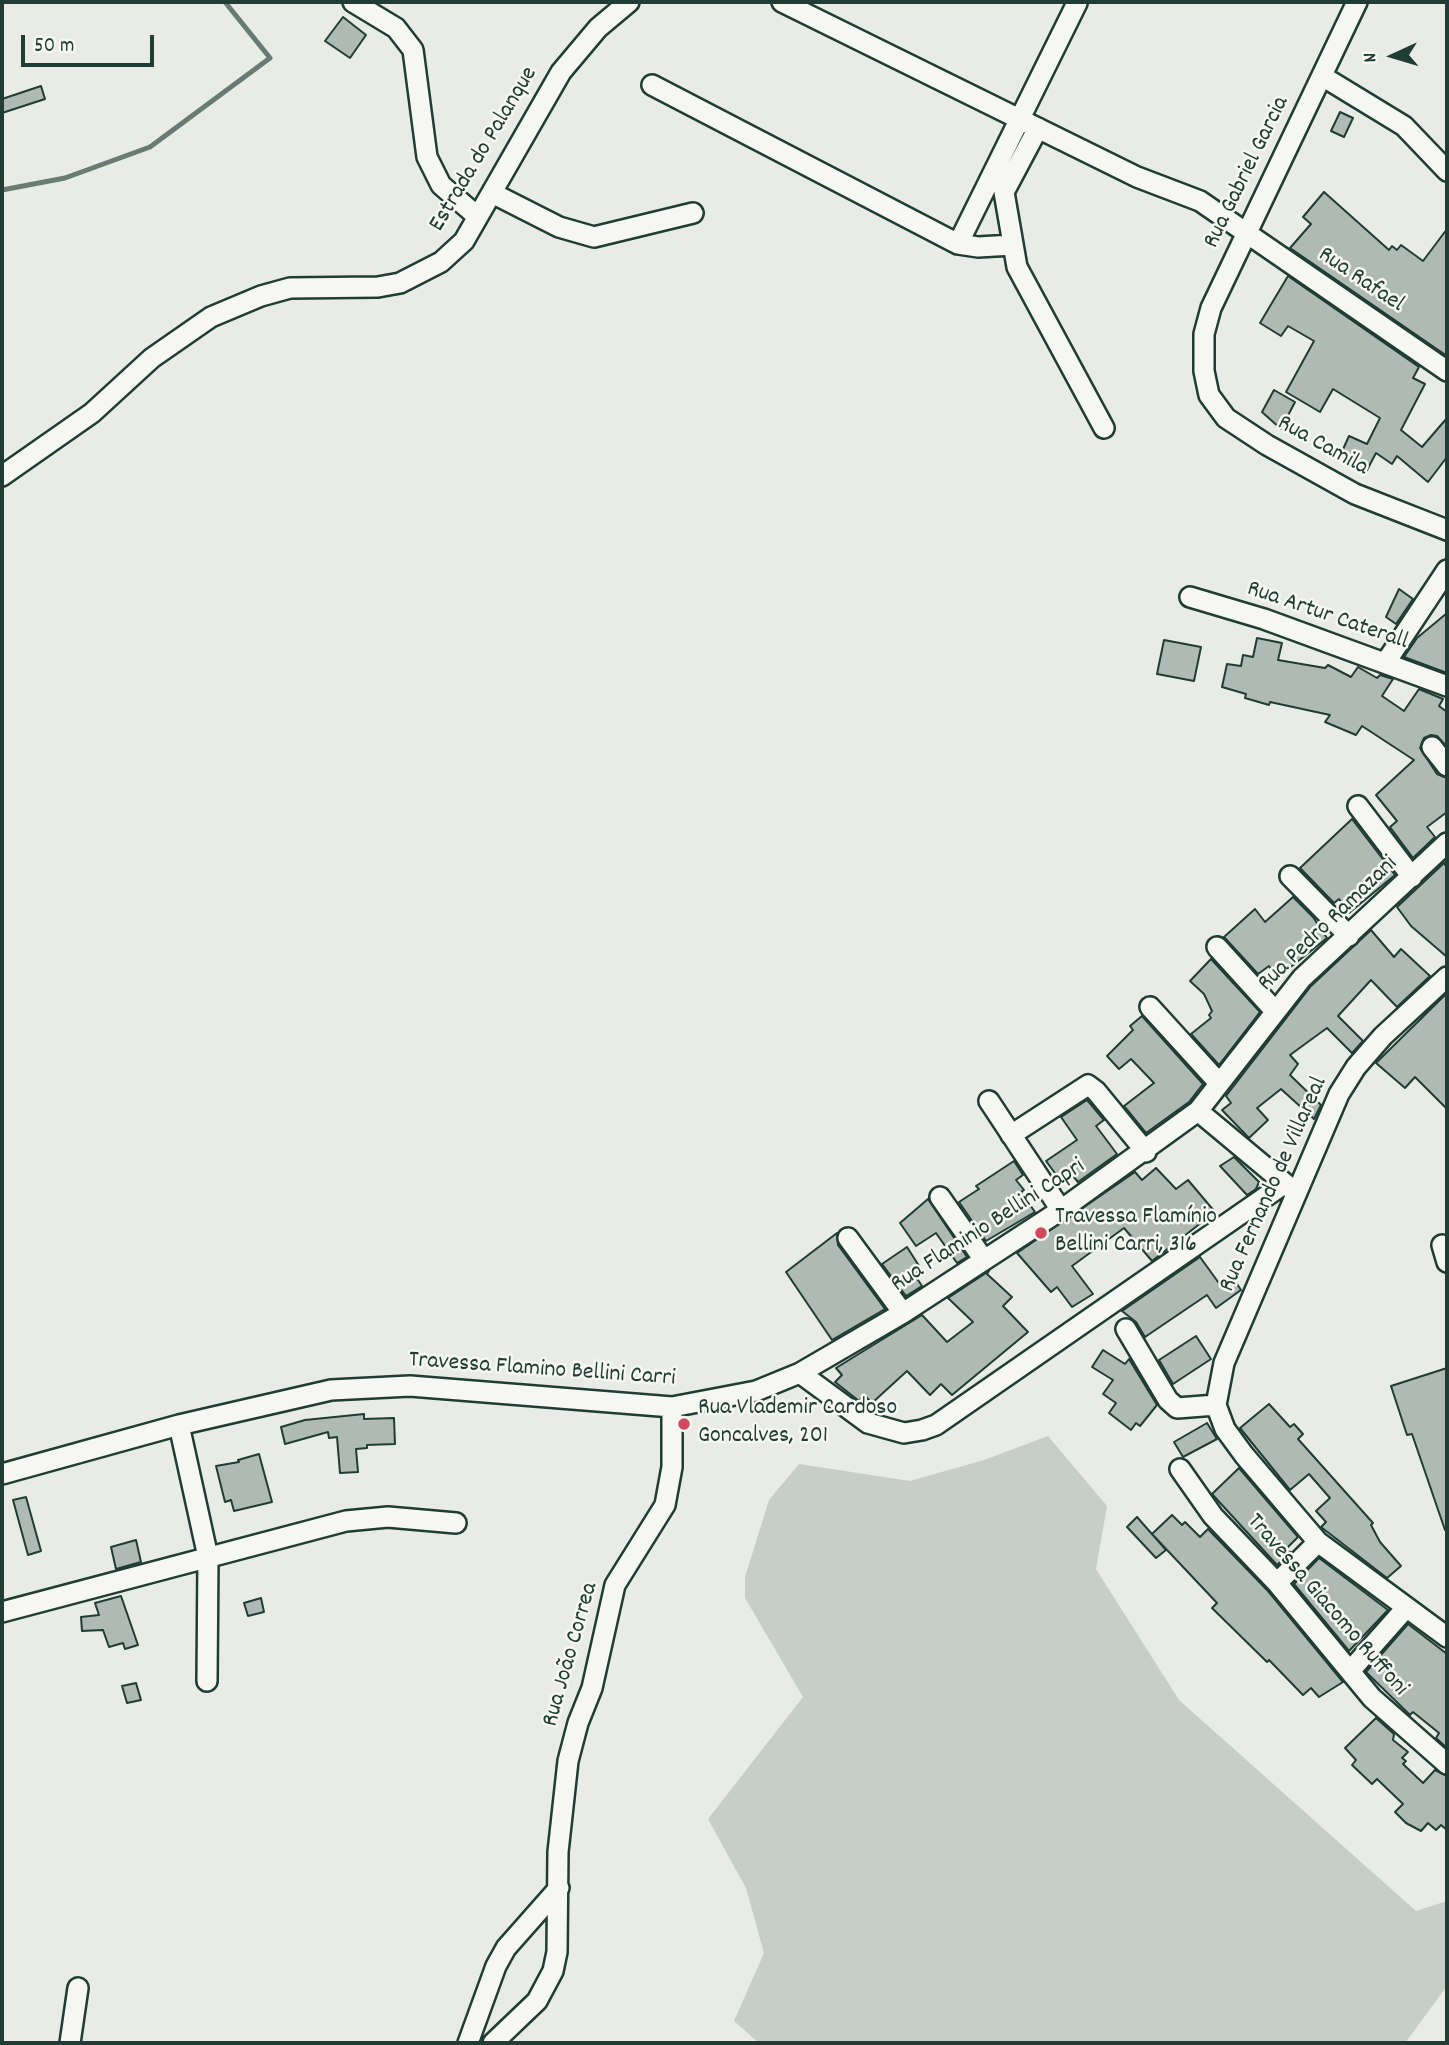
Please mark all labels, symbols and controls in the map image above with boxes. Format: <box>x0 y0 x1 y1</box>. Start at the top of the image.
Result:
scale bar <box>24 21 158 65</box>
north arrow <box>1358 21 1428 91</box>
text: 50 m <box>34 32 74 62</box>
text: N <box>1358 52 1385 63</box>
street label: Estrada do Palanque <box>424 62 546 238</box>
street label: Rua Gabriel Garcia <box>1199 92 1297 254</box>
street label: Rua Rafael <box>1311 242 1409 320</box>
street label: Rua Camila <box>1271 410 1373 484</box>
street label: Rua Artur Caterall <box>1243 576 1411 658</box>
street label: Rua Pedro Ramazani <box>1253 851 1405 999</box>
street label: Rua Fernando de Villareal <box>1215 1073 1335 1297</box>
street label: Rua Flaminio Bellini Capri <box>887 1154 1091 1300</box>
place label: Travessa Flamínio Bellini Carri, 316 <box>1055 1205 1217 1261</box>
marker: Travessa Flamínio Bellini Carri, 316 <box>1033 1225 1049 1241</box>
street label: Travessa Flamino Bellini Carri <box>408 1347 676 1395</box>
place label: Rua Vlademir Cardoso Goncalves, 201 <box>698 1396 897 1452</box>
marker: Rua Vlademir Cardoso Goncalves, 201 <box>676 1416 692 1432</box>
street label: Travessa Giacomo Ruffoni <box>1239 1509 1413 1703</box>
street label: Rua João Correa <box>538 1580 606 1730</box>

